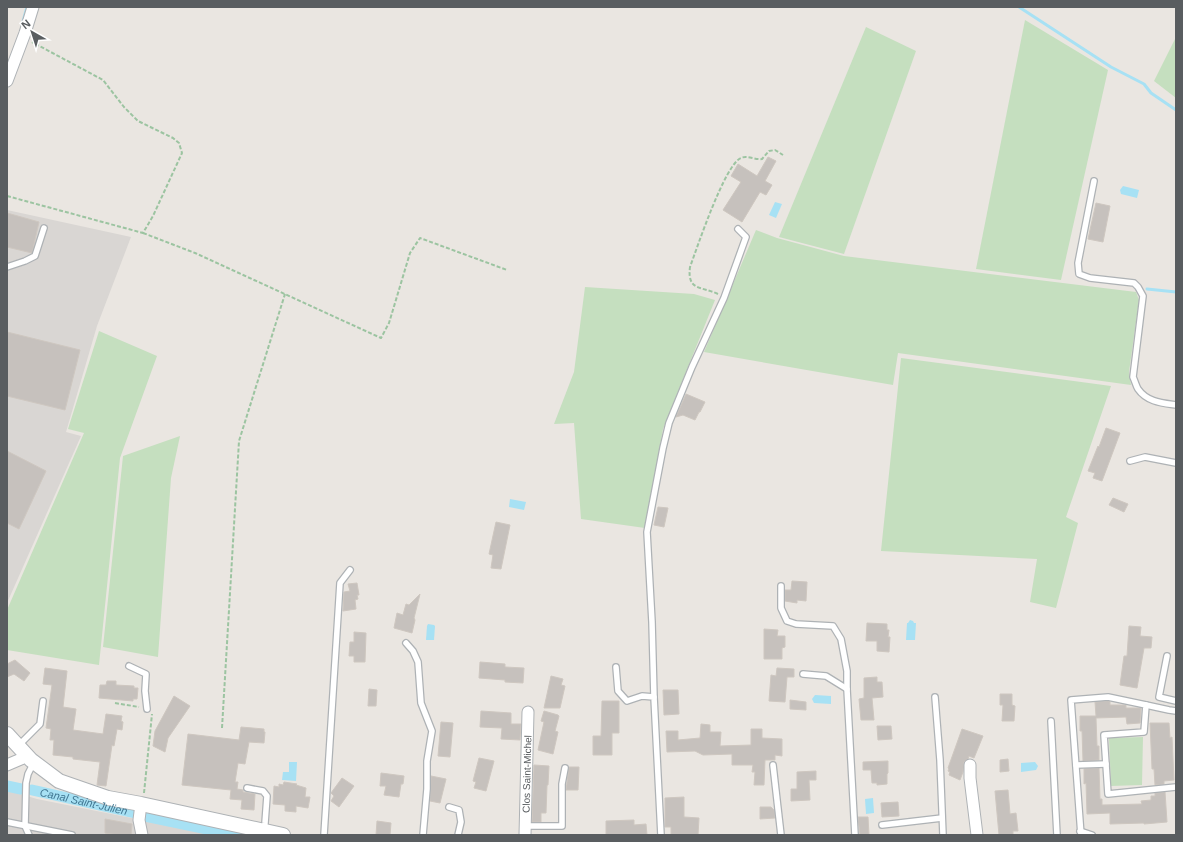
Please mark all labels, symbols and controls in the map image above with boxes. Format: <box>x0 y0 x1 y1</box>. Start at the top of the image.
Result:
north arrow <box>12 12 52 52</box>
text: N <box>19 17 33 31</box>
street label: Clos Saint-Michel <box>520 735 533 813</box>
water label: Canal Saint-Julien <box>39 786 129 817</box>

